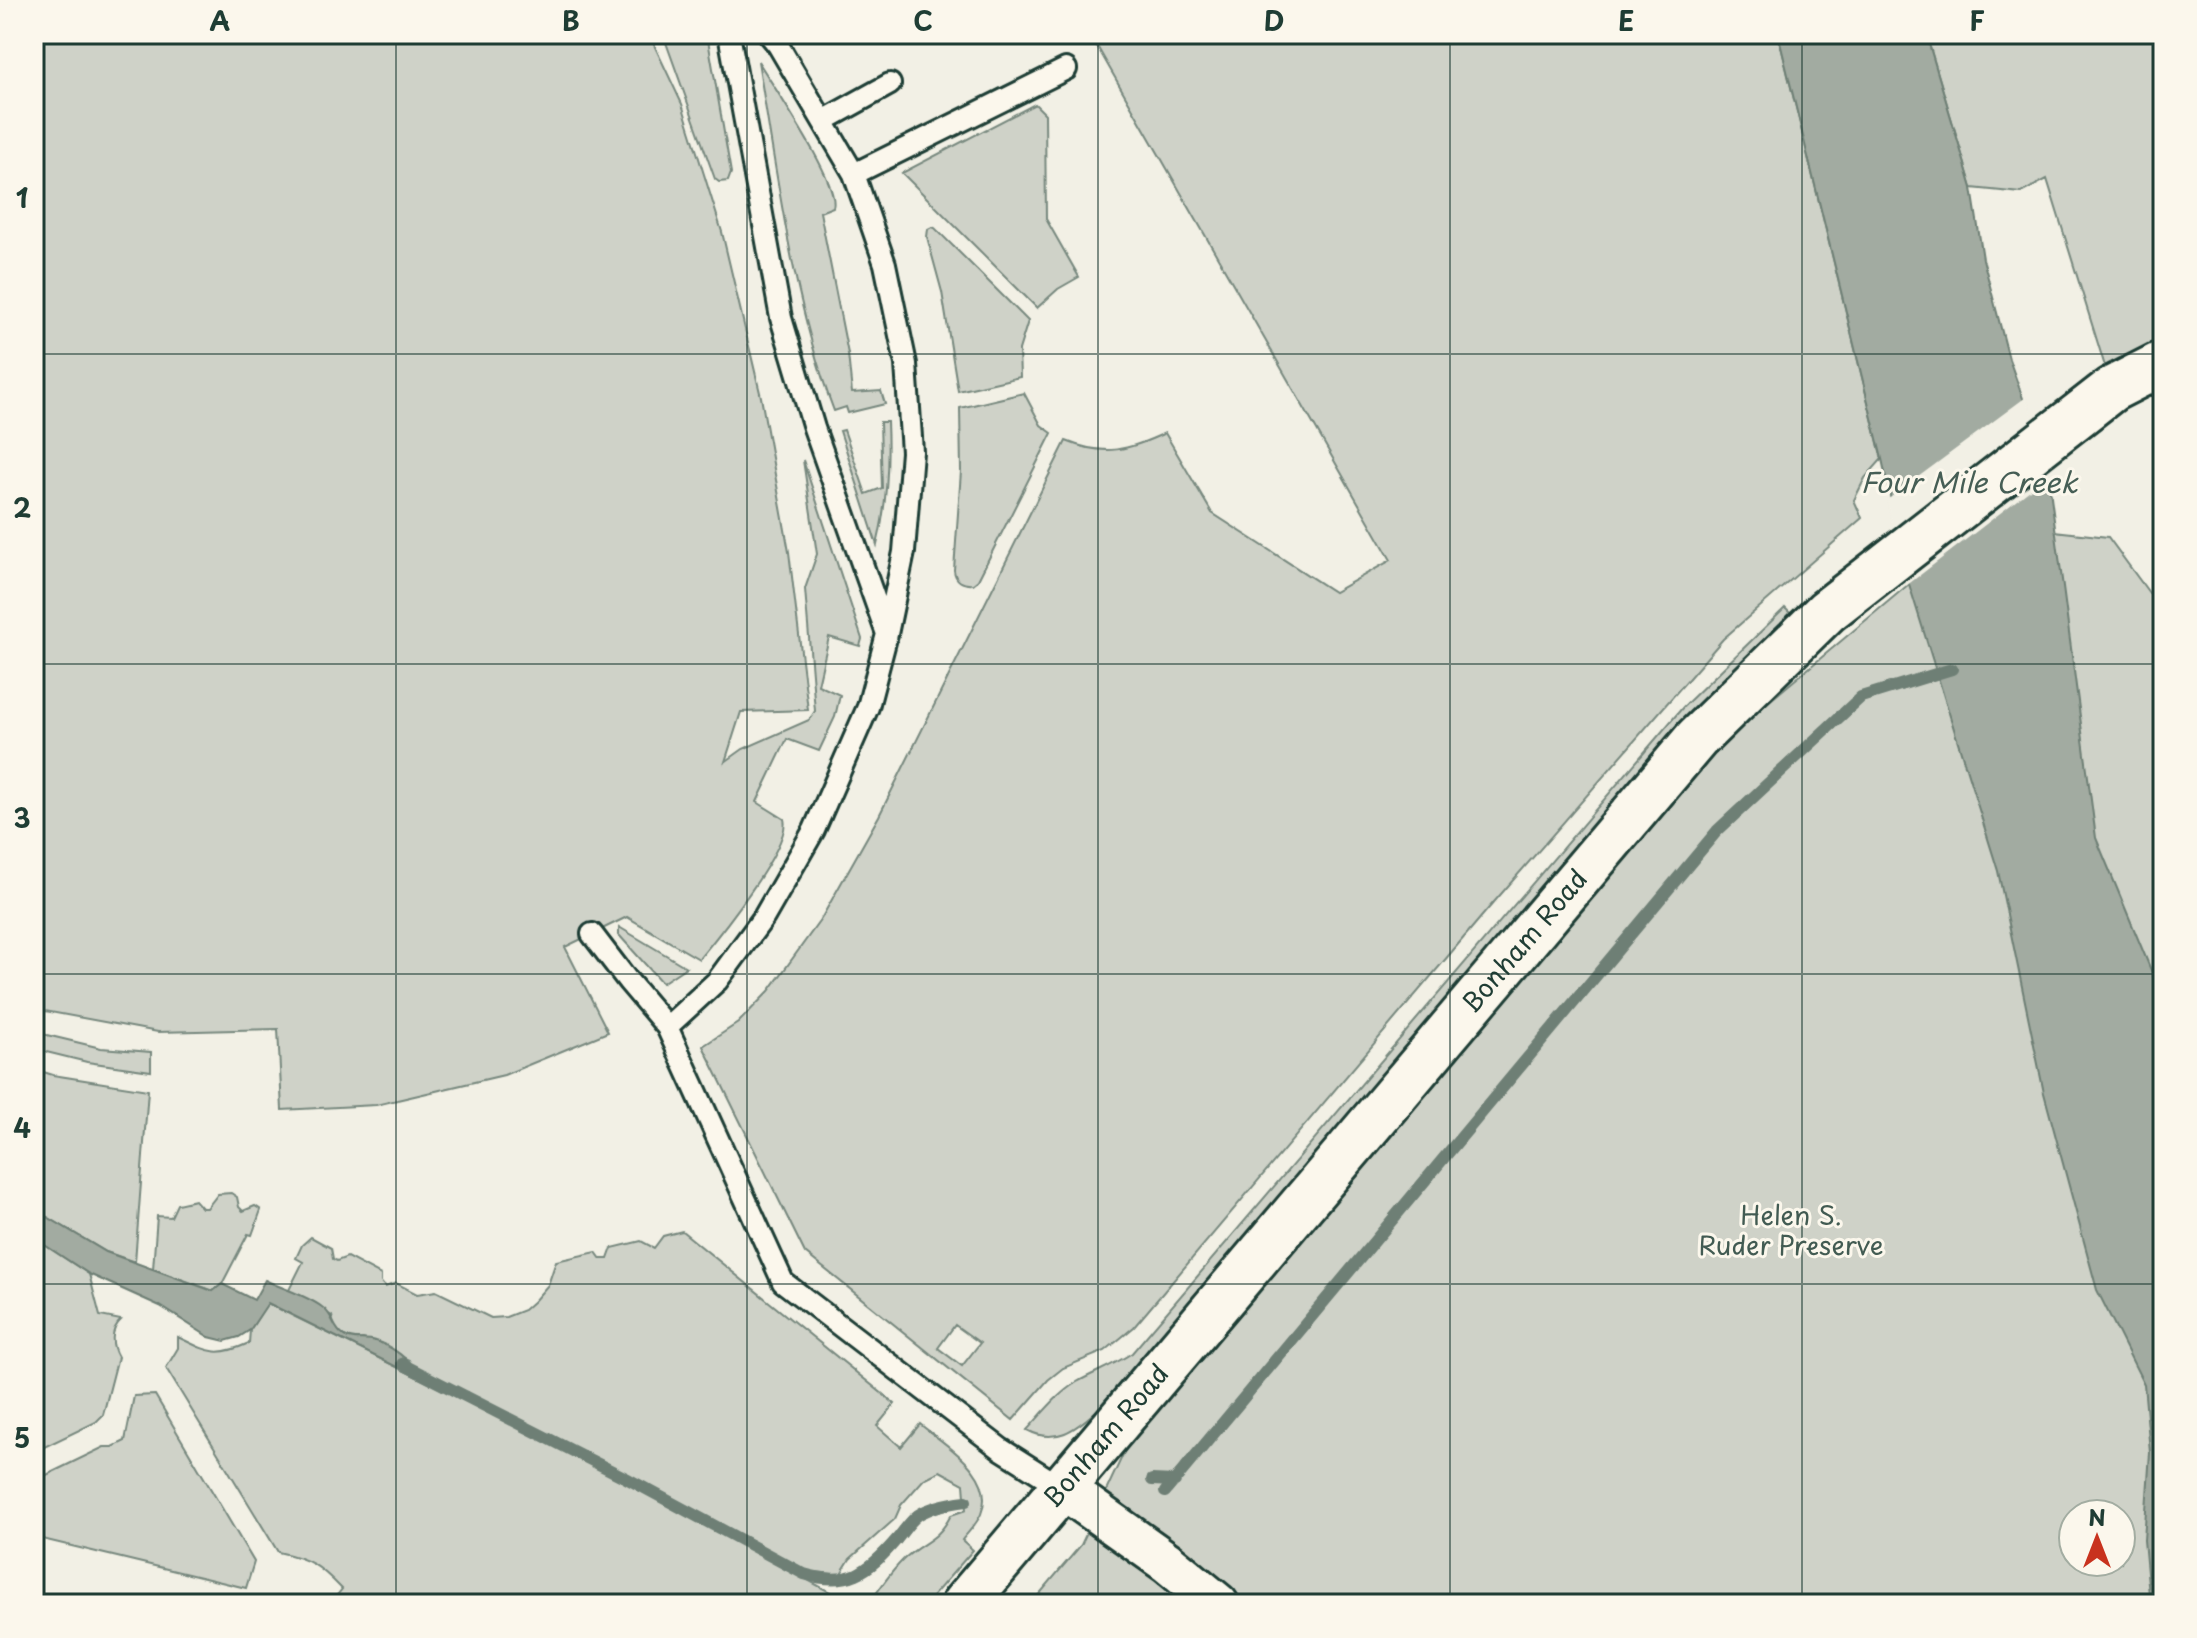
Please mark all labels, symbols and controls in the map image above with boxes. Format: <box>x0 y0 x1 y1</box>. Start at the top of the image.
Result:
text: A <box>210 1 230 40</box>
text: B <box>562 1 580 40</box>
text: C <box>913 1 933 40</box>
text: D <box>1264 1 1284 40</box>
text: E <box>1618 1 1634 40</box>
text: F <box>1969 1 1985 40</box>
text: 1 <box>16 178 28 217</box>
water label: Four Mile Creek <box>1860 460 2080 503</box>
text: 2 <box>13 488 31 527</box>
text: 3 <box>13 798 31 837</box>
street label: Bonham Road <box>1451 860 1596 1021</box>
text: 4 <box>13 1108 31 1147</box>
park label: Helen S. Ruder Preserve <box>1698 1195 1884 1264</box>
street label: Bonham Road <box>1033 1355 1177 1516</box>
text: 5 <box>14 1418 30 1457</box>
north arrow <box>2057 1498 2137 1578</box>
text: N <box>2088 1500 2106 1533</box>

